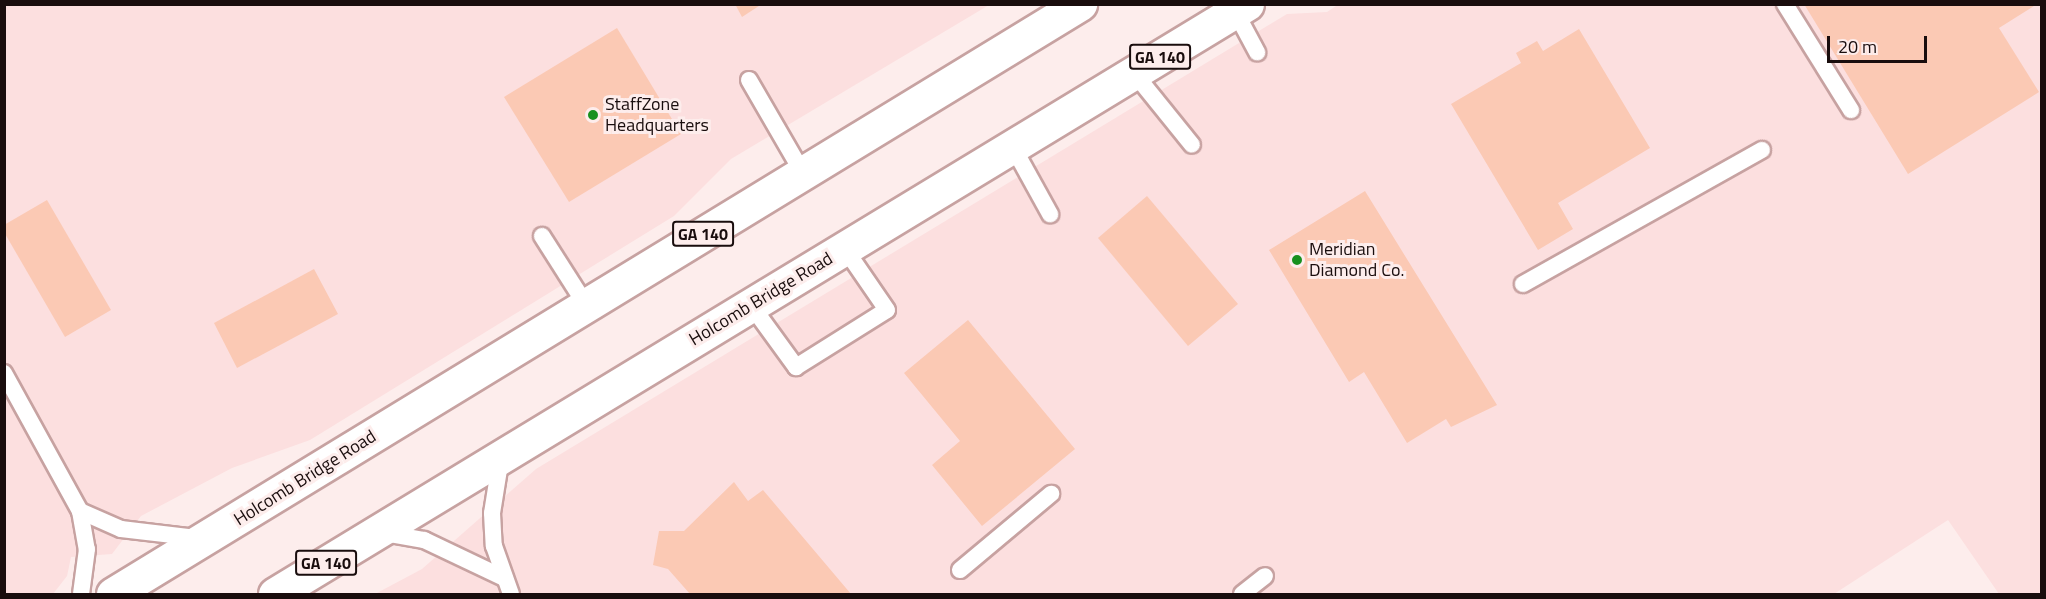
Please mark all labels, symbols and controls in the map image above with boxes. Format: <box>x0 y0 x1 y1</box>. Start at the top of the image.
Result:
scale bar <box>1830 24 1930 62</box>
text: 20 m <box>1838 33 1877 60</box>
road number: GA 140 <box>1128 44 1192 70</box>
place label: StaffZone Headquarters <box>605 94 709 136</box>
marker: StaffZone Headquarters <box>586 108 600 122</box>
road number: GA 140 <box>672 221 734 247</box>
place label: Meridian Diamond Co. <box>1309 239 1404 282</box>
street label: Holcomb Bridge Road <box>685 248 837 350</box>
marker: Meridian Diamond Co. <box>1290 253 1304 267</box>
street label: Holcomb Bridge Road <box>230 426 380 530</box>
road number: GA 140 <box>294 550 358 576</box>

